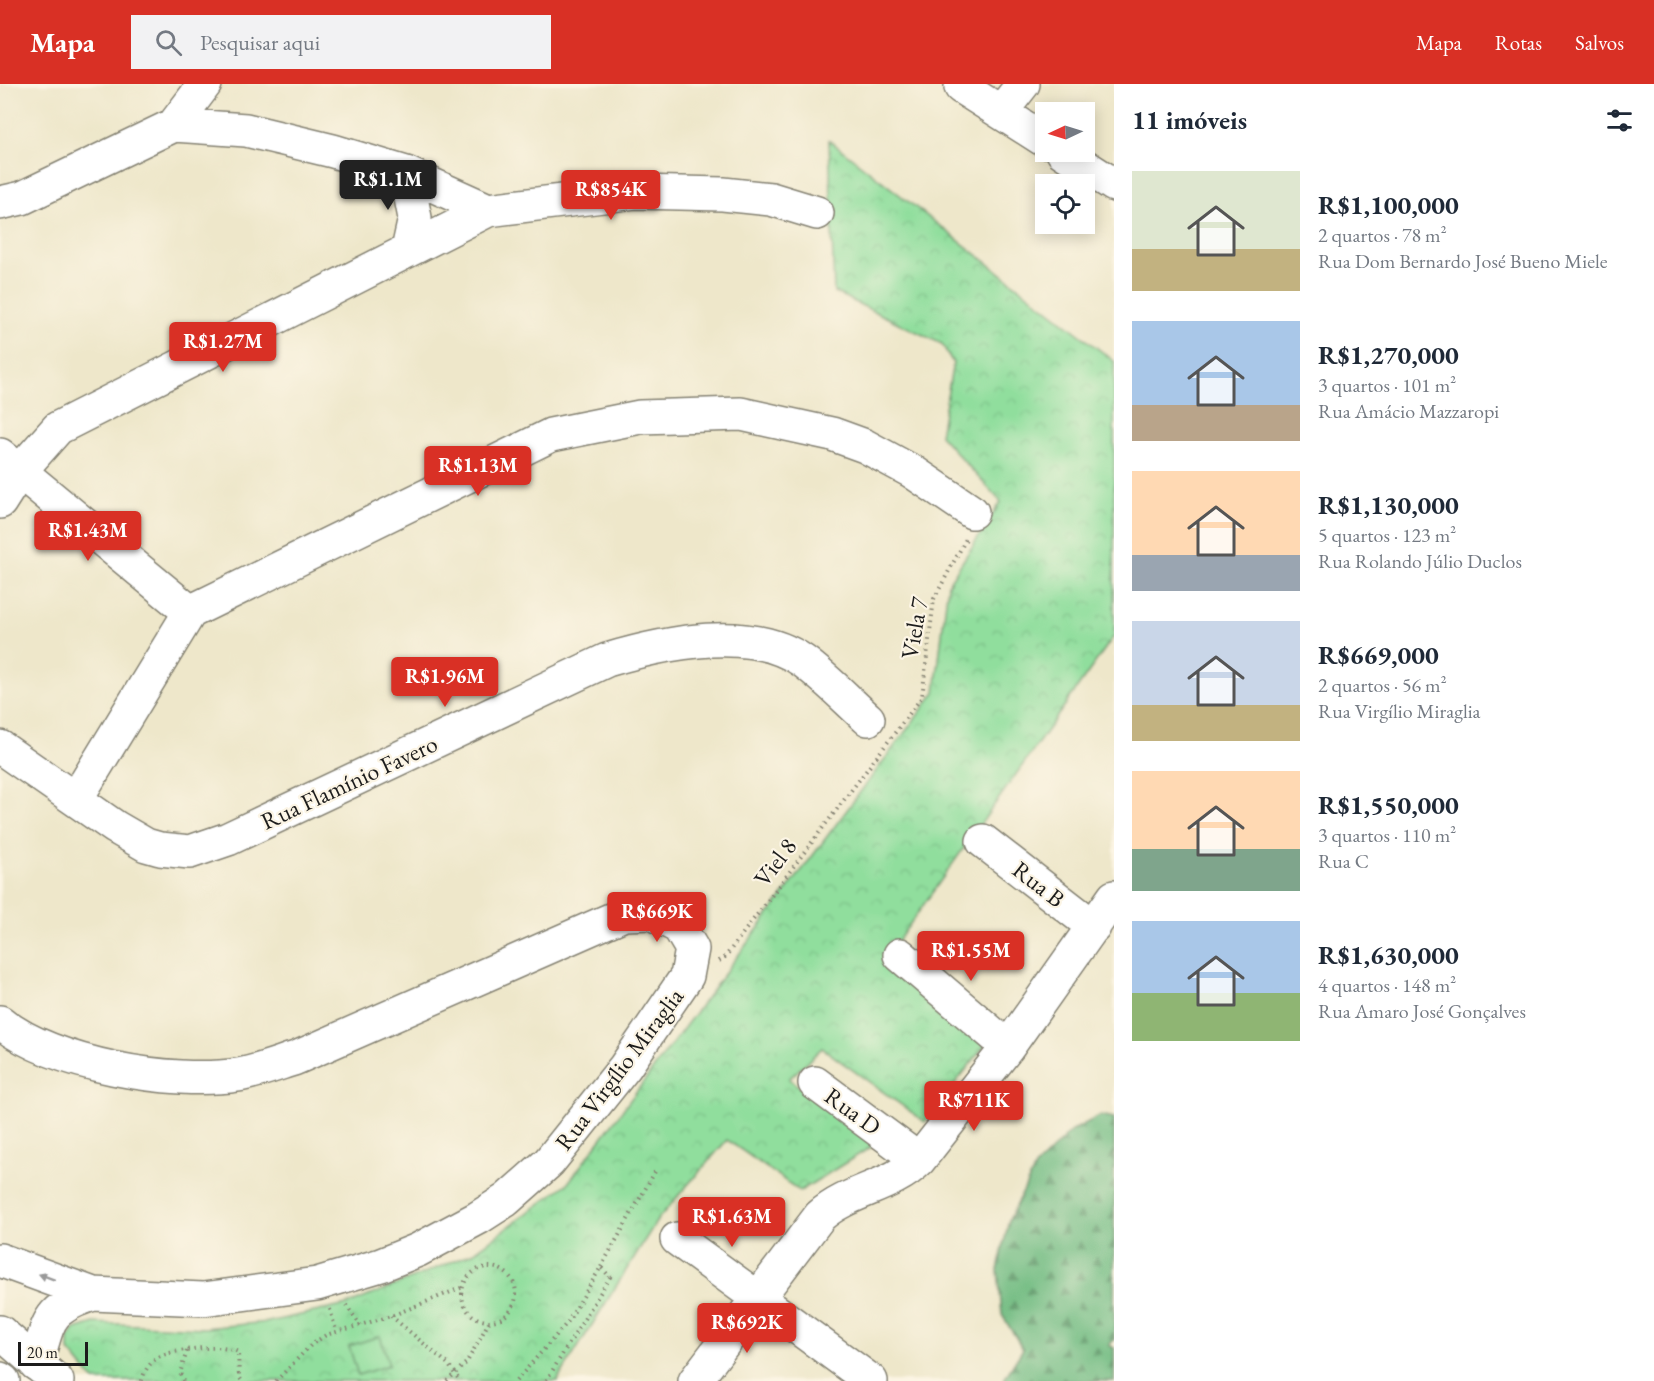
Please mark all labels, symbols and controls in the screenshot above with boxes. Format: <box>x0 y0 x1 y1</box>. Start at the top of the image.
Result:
search box <box>131 15 551 69</box>
text: Mapa <box>30 24 95 60</box>
icon: search <box>152 26 185 59</box>
text: Pesquisar aqui <box>200 28 320 57</box>
text: Mapa <box>1416 29 1462 56</box>
text: Rotas <box>1495 29 1542 56</box>
text: Salvos <box>1575 29 1624 56</box>
north arrow <box>1035 102 1095 162</box>
map controls <box>1035 102 1095 234</box>
text: 11 imóveis <box>1132 103 1247 137</box>
icon: filters <box>1603 104 1636 137</box>
pin: R$1.1M <box>339 160 437 211</box>
text: R$1.1M <box>354 166 422 192</box>
pin: R$854K <box>562 170 660 221</box>
button: locate <box>1035 174 1095 234</box>
text: R$854K <box>575 176 647 202</box>
text: R$1,100,000 <box>1318 188 1459 222</box>
icon: home <box>1180 195 1252 267</box>
text: 2 quartos · 78 m² <box>1318 222 1447 248</box>
text: Rua Dom Bernardo José Bueno Miele <box>1318 248 1608 274</box>
pin: R$1.27M <box>168 322 278 373</box>
text: R$1.27M <box>183 328 263 354</box>
text: R$1,270,000 <box>1318 338 1459 372</box>
icon: home <box>1180 345 1252 417</box>
text: 3 quartos · 101 m² <box>1318 372 1456 398</box>
text: Rua Amácio Mazzaropi <box>1318 398 1499 424</box>
pin: R$1.13M <box>423 446 533 497</box>
text: R$1.13M <box>438 452 518 478</box>
text: R$1,130,000 <box>1318 488 1459 522</box>
icon: home <box>1180 495 1252 567</box>
pin: R$1.43M <box>33 511 143 562</box>
text: R$1.43M <box>48 517 128 543</box>
text: 5 quartos · 123 m² <box>1318 522 1456 548</box>
text: Rua Rolando Júlio Duclos <box>1318 548 1522 574</box>
street label: Viela 7 <box>893 594 935 661</box>
text: R$669,000 <box>1318 638 1439 672</box>
icon: home <box>1180 645 1252 717</box>
pin: R$1.96M <box>390 657 500 708</box>
text: R$1.96M <box>405 663 485 689</box>
text: 2 quartos · 56 m² <box>1318 672 1447 698</box>
text: Rua Virgílio Miraglia <box>1318 698 1481 724</box>
street label: Rua Flamínio Favero <box>256 727 442 836</box>
text: R$1,550,000 <box>1318 788 1459 822</box>
icon: home <box>1180 795 1252 867</box>
text: 3 quartos · 110 m² <box>1318 822 1456 848</box>
street label: Viel 8 <box>747 832 803 892</box>
text: Rua C <box>1318 848 1369 874</box>
street label: Rua B <box>1007 854 1071 914</box>
pin: R$669K <box>608 892 706 943</box>
text: R$669K <box>621 898 693 924</box>
pin: R$1.55M <box>916 931 1026 982</box>
text: R$1.55M <box>931 937 1011 963</box>
text: R$1,630,000 <box>1318 938 1459 972</box>
icon: home <box>1180 945 1252 1017</box>
text: 4 quartos · 148 m² <box>1318 972 1456 998</box>
street label: Rua Virgílio Miraglia <box>548 981 690 1156</box>
text: Rua Amaro José Gonçalves <box>1318 998 1526 1024</box>
street label: Rua D <box>819 1080 887 1142</box>
pin: R$711K <box>925 1081 1023 1132</box>
text: R$711K <box>938 1087 1010 1113</box>
pin: R$1.63M <box>677 1197 787 1248</box>
text: R$1.63M <box>692 1203 772 1229</box>
one-way arrow <box>37 1272 55 1282</box>
pin: R$692K <box>698 1303 796 1354</box>
text: R$692K <box>711 1309 783 1335</box>
scale bar <box>18 1339 88 1366</box>
text: 20 m <box>27 1342 58 1363</box>

